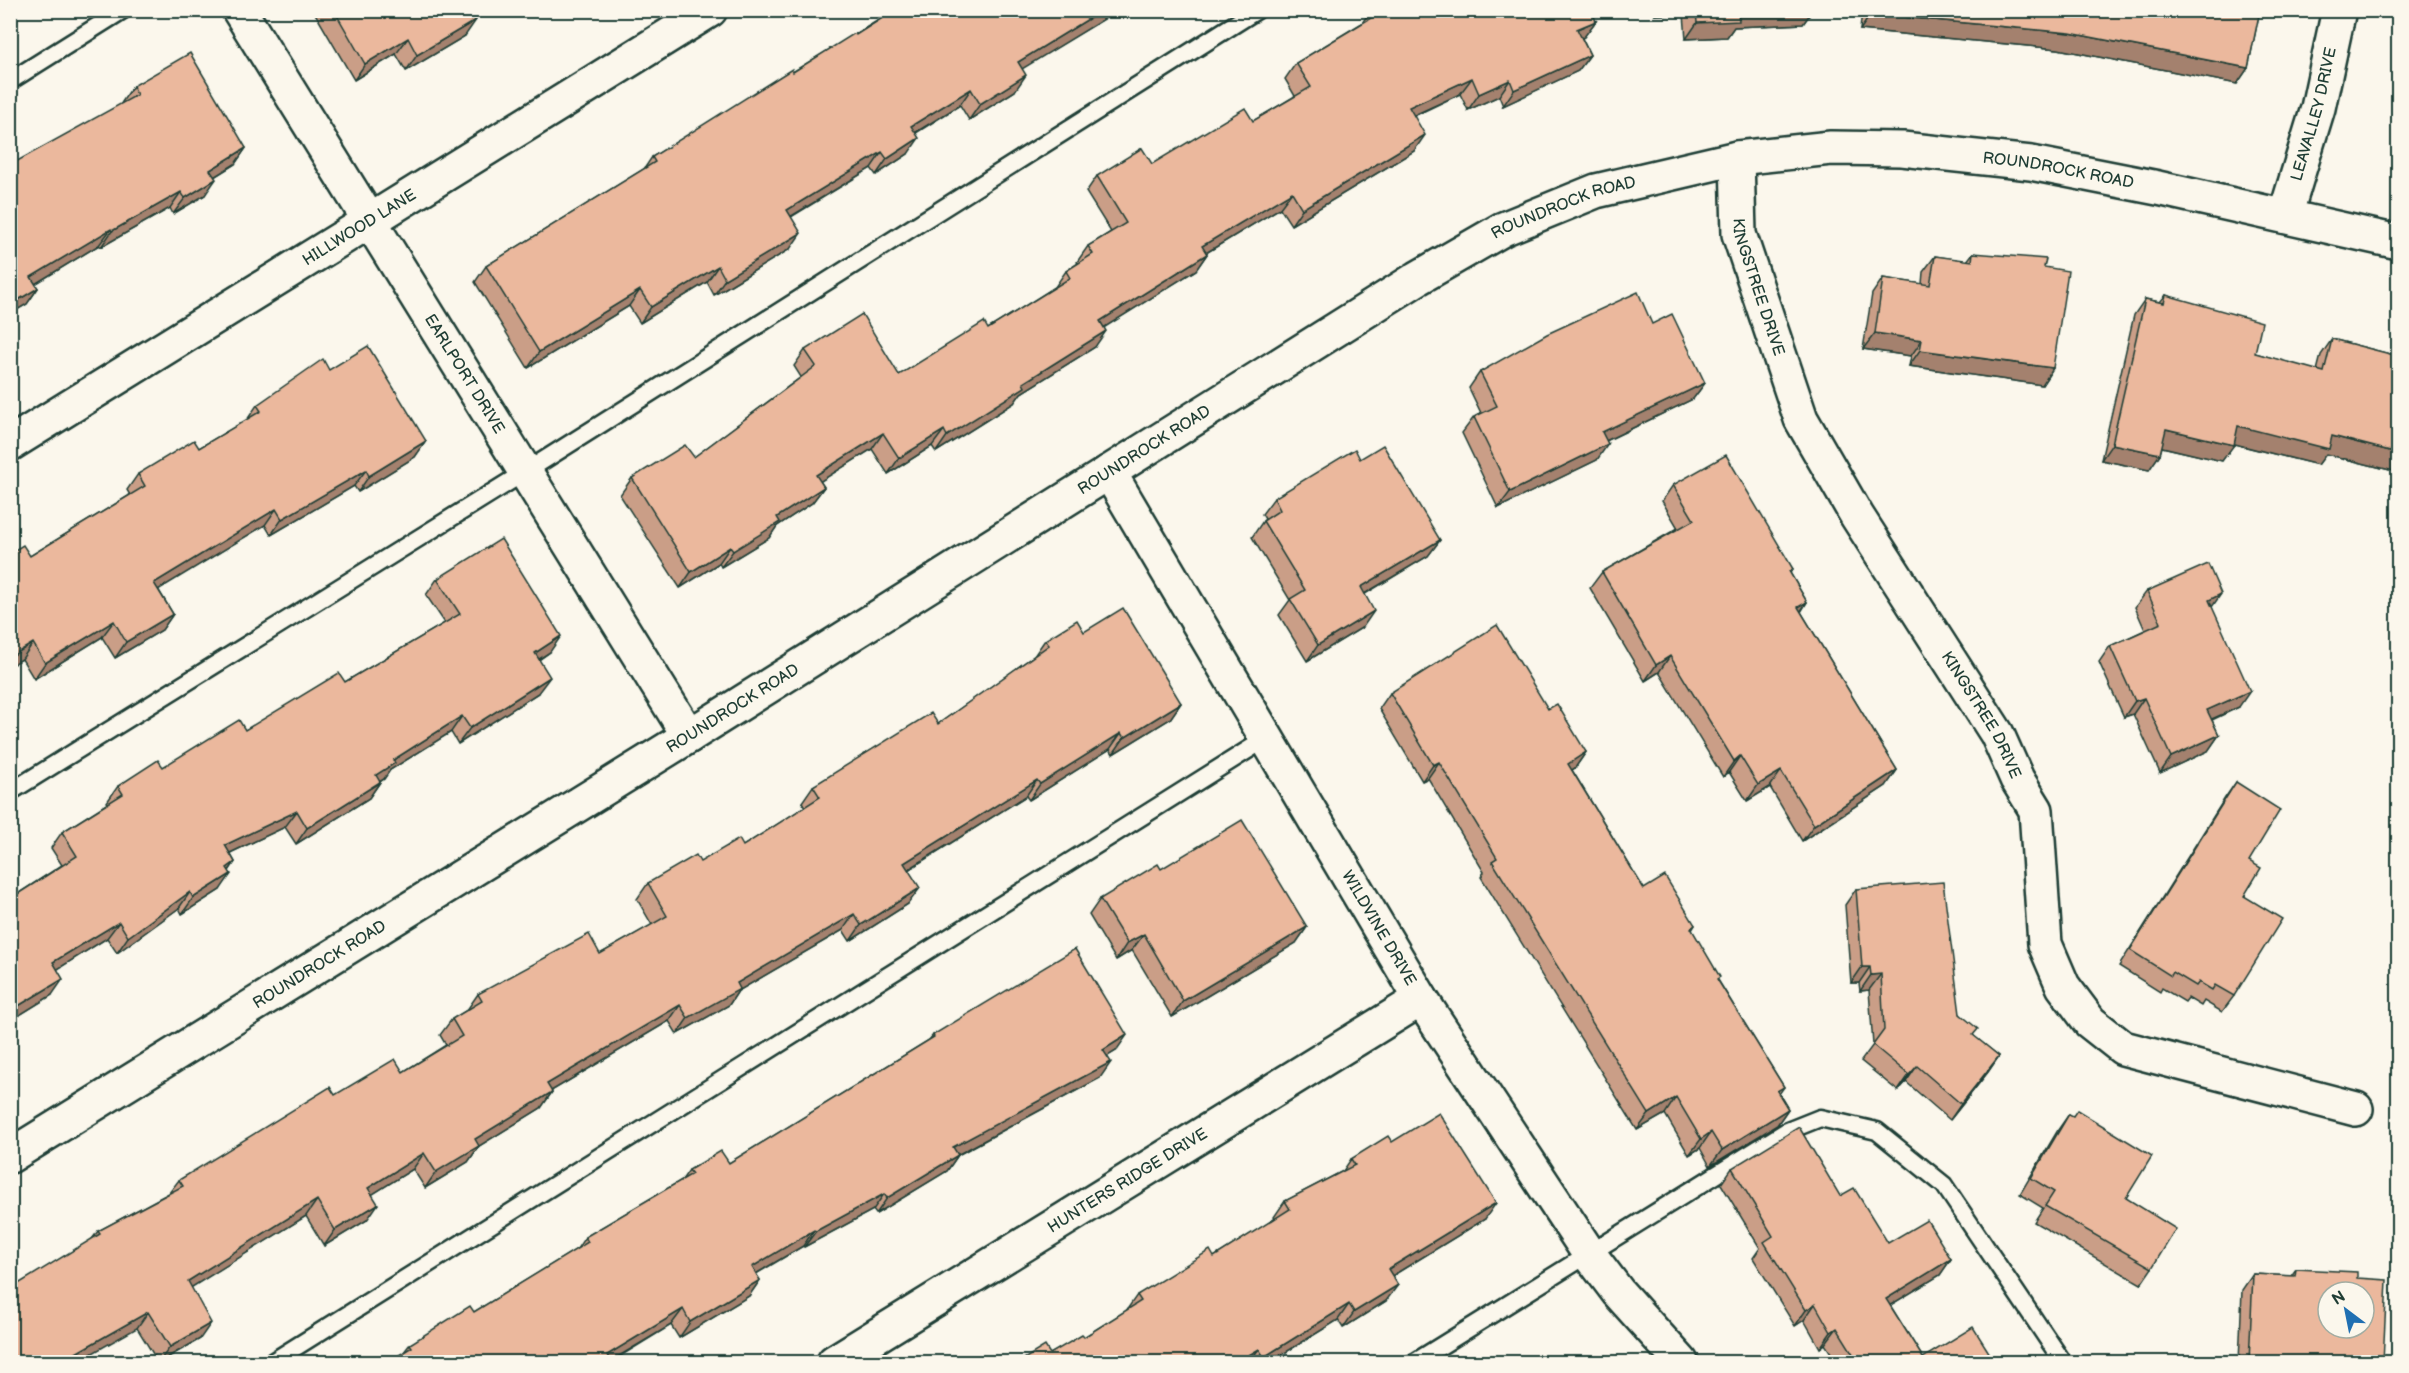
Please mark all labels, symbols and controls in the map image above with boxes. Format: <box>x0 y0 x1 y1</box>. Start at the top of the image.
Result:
street label: LEAVALLEY DRIVE <box>2287 45 2340 183</box>
street label: ROUNDROCK ROAD <box>1982 148 2135 193</box>
street label: ROUNDROCK ROAD <box>1488 172 1638 243</box>
street label: HILLWOOD LANE <box>299 185 420 270</box>
street label: KINGSTREE DRIVE <box>1729 218 1789 358</box>
street label: EARLPORT DRIVE <box>420 311 509 437</box>
street label: ROUNDROCK ROAD <box>1074 401 1214 499</box>
street label: KINGSTREE DRIVE <box>1937 648 2025 781</box>
street label: ROUNDROCK ROAD <box>663 660 803 757</box>
street label: WILDVINE DRIVE <box>1338 867 1420 989</box>
street label: ROUNDROCK ROAD <box>249 916 390 1013</box>
street label: HUNTERS RIDGE DRIVE <box>1044 1124 1211 1237</box>
north arrow <box>2316 1280 2376 1340</box>
text: N <box>2329 1287 2349 1310</box>

